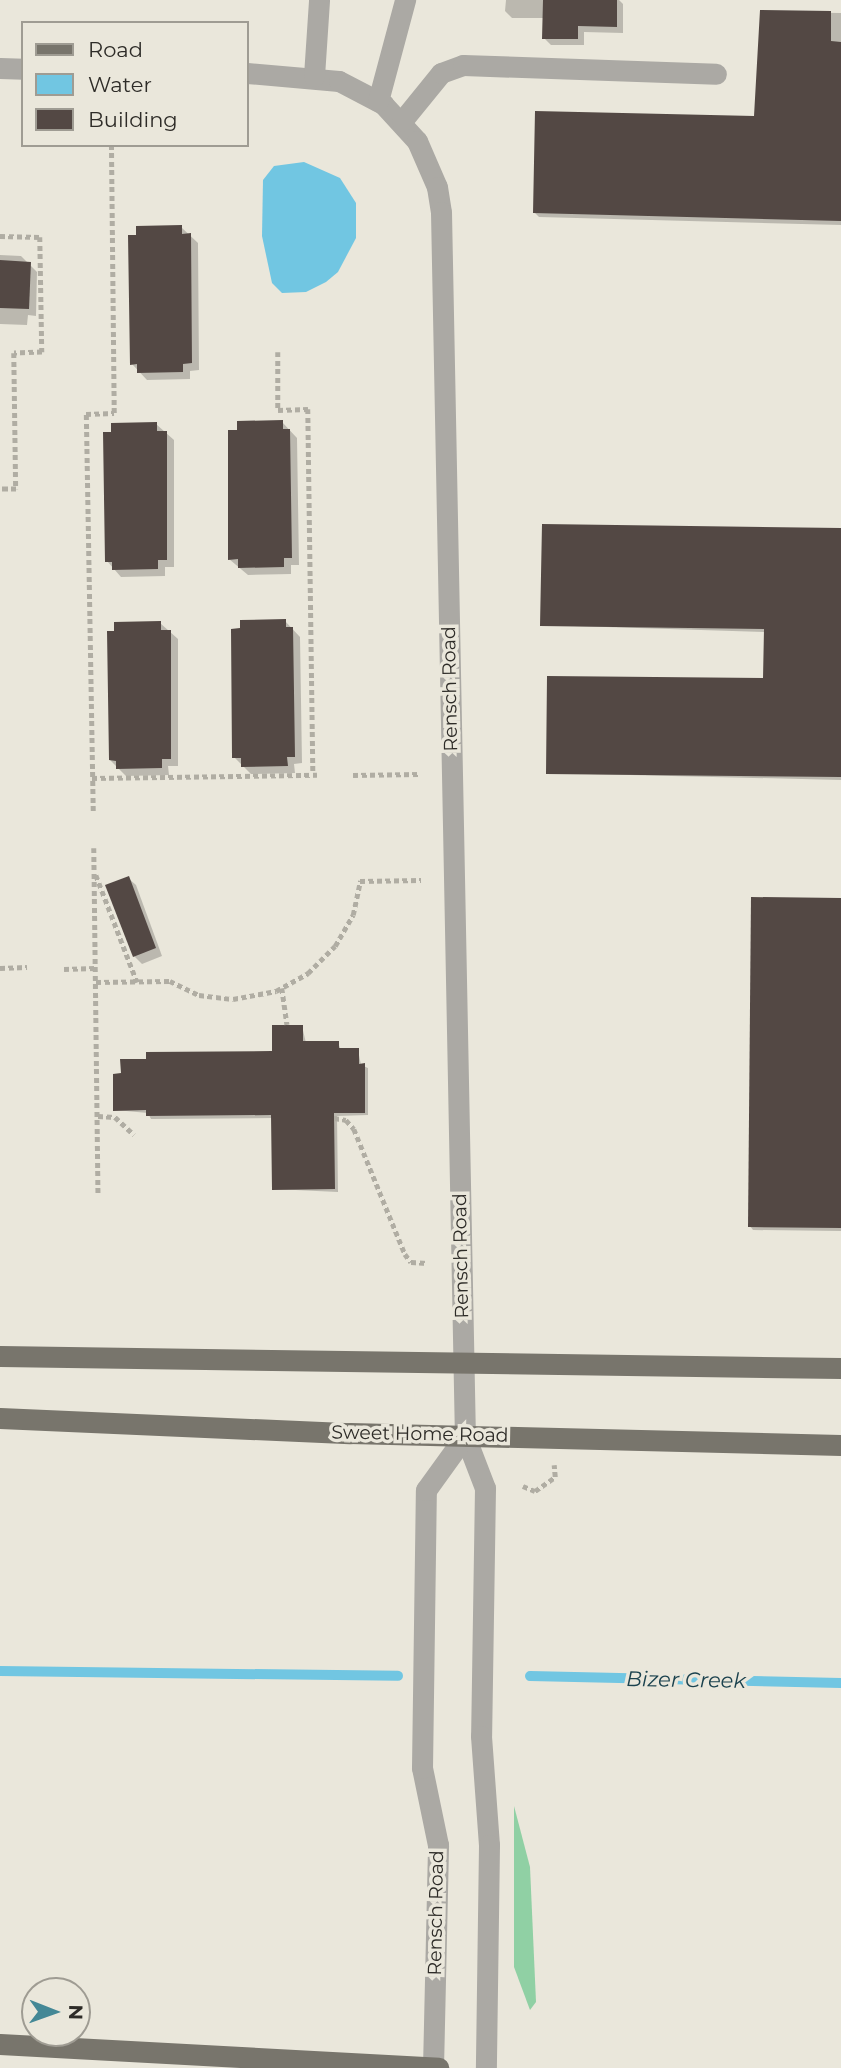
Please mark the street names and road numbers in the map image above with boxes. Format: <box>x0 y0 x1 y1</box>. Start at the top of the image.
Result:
street label: Rensch Road <box>438 626 462 752</box>
street label: Rensch Road <box>449 1193 473 1319</box>
street label: Sweet Home Road <box>331 1421 509 1447</box>
street label: Rensch Road <box>424 1850 448 1976</box>

